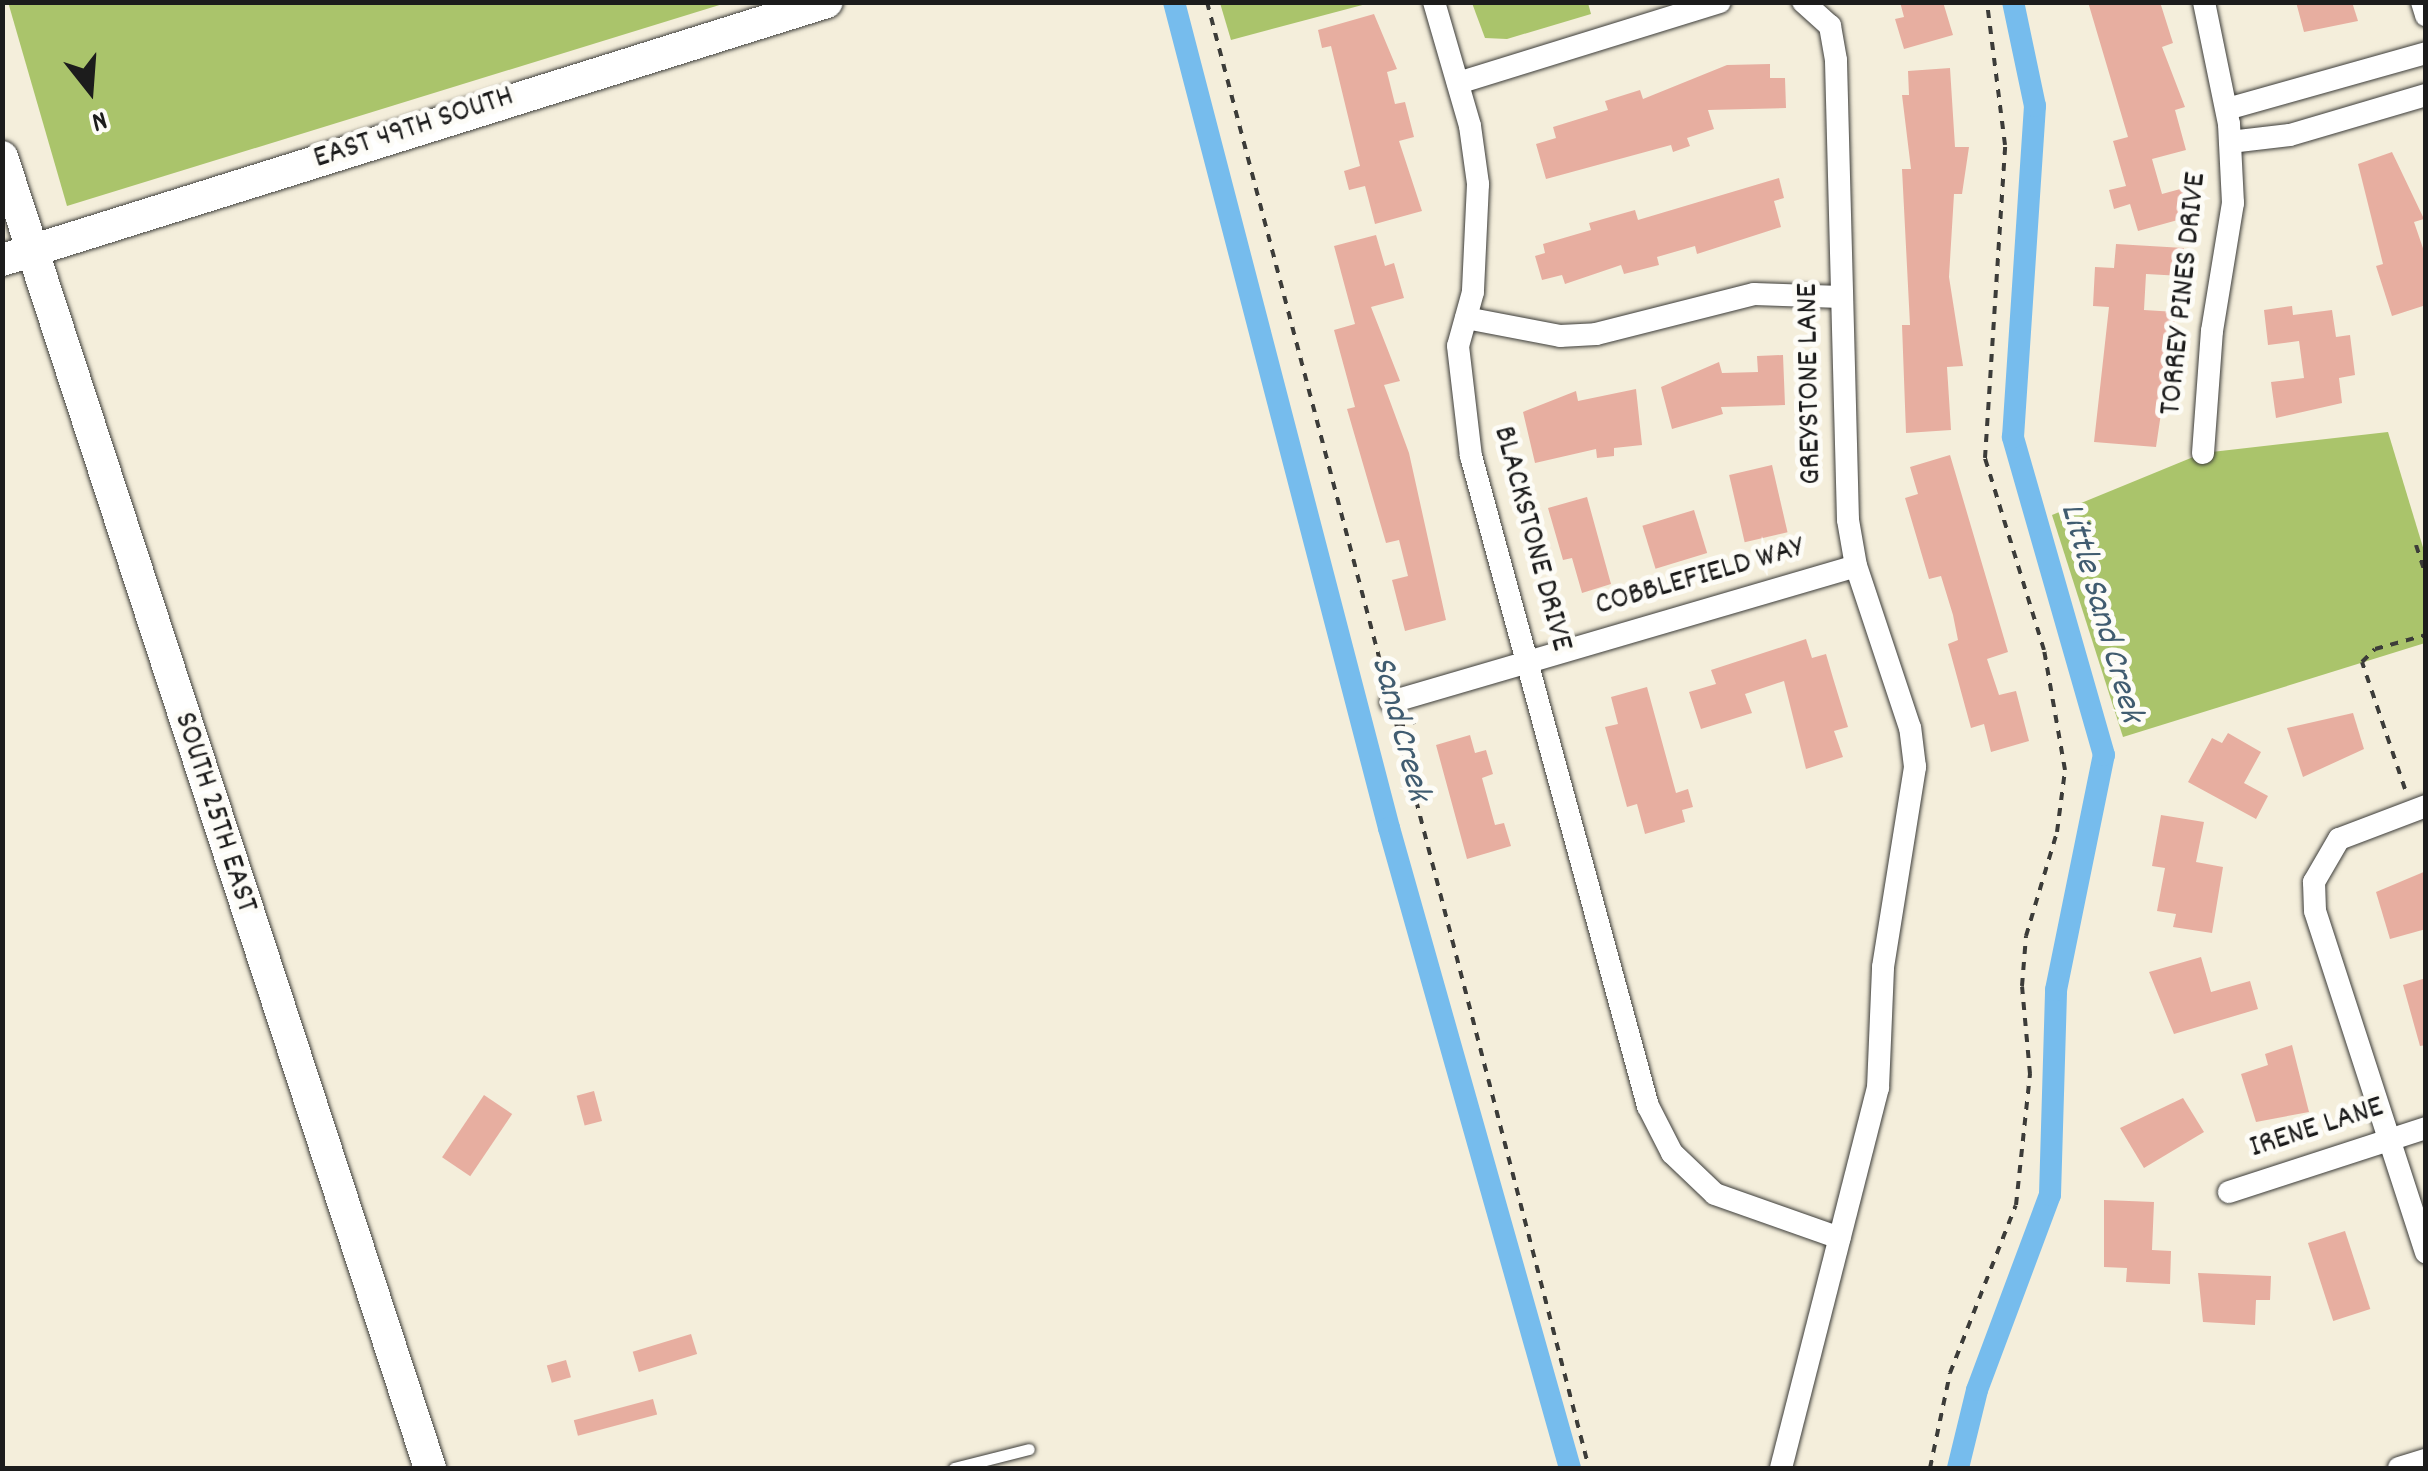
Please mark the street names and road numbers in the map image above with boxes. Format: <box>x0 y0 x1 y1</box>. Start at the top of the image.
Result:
street label: EAST 49TH SOUTH <box>309 79 519 179</box>
street label: TORREY PINES DRIVE <box>2153 171 2217 417</box>
street label: GREYSTONE LANE <box>1790 283 1832 485</box>
street label: BLACKSTONE DRIVE <box>1483 422 1579 656</box>
street label: COBBLEFIELD WAY <box>1591 530 1809 626</box>
street label: SOUTH 25TH EAST <box>164 708 264 918</box>
street label: IRENE LANE <box>2245 1089 2389 1169</box>

